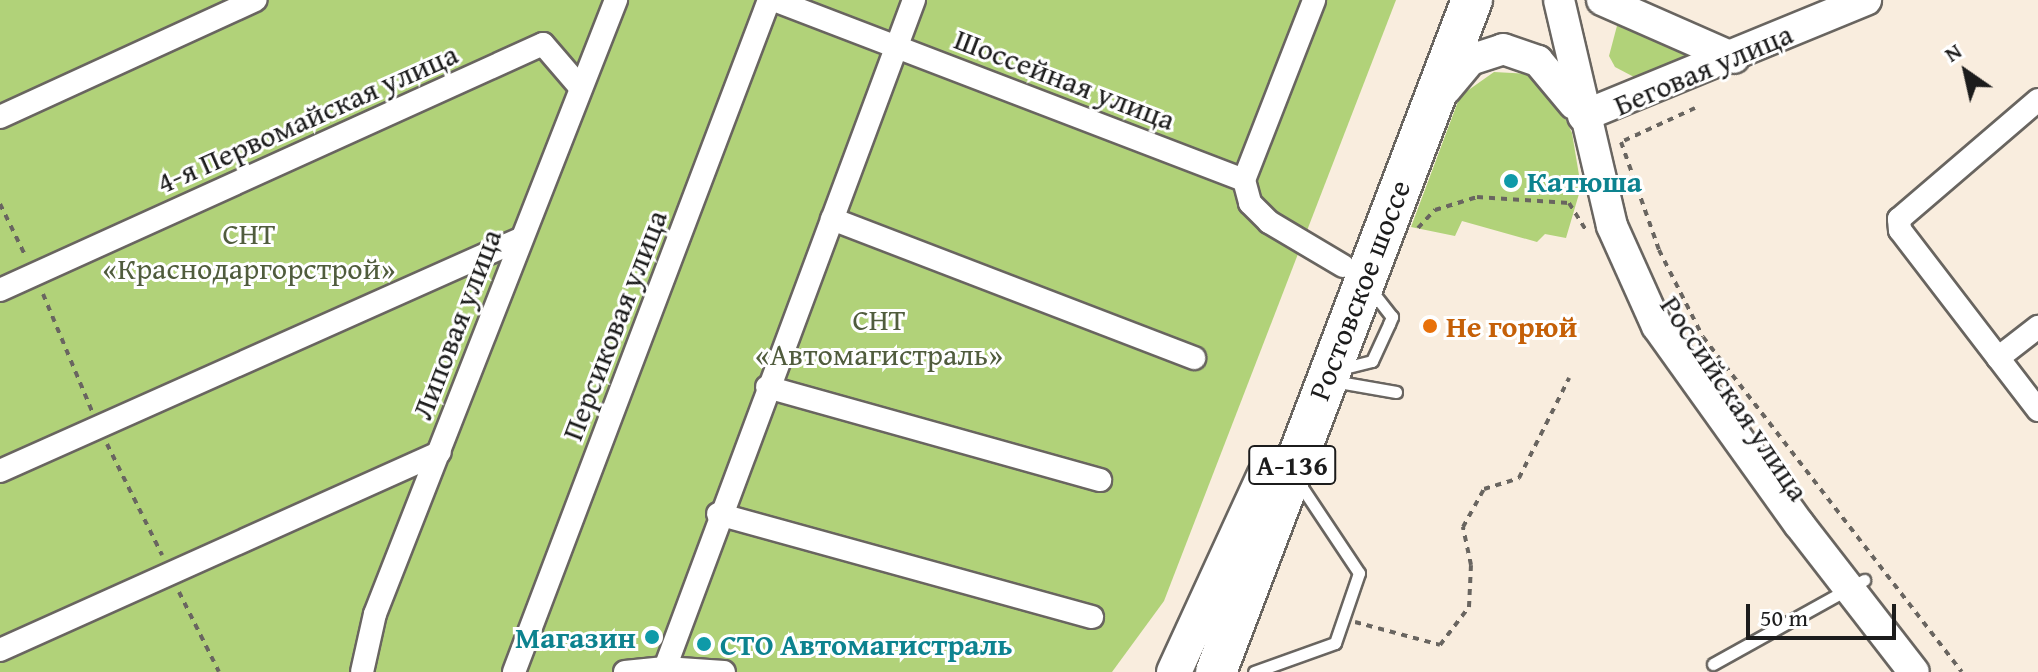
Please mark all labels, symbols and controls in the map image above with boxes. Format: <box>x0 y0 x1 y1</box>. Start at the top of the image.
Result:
street label: Беговая улица <box>1608 15 1798 123</box>
street label: Шоссейная улица <box>950 20 1180 138</box>
north arrow <box>1926 32 2006 112</box>
street label: 4-я Первомайская улица <box>151 35 463 201</box>
text: N <box>1938 35 1968 69</box>
place label: Катюша <box>1527 163 1642 199</box>
marker: Катюша <box>1502 172 1520 190</box>
street label: Ростовское шоссе <box>1300 175 1418 405</box>
street label: Персиковая улица <box>554 205 674 445</box>
park label: СНТ «Краснодаргорстрой» <box>103 215 395 286</box>
street label: Липовая улица <box>403 224 509 424</box>
street label: Российская улица <box>1653 289 1817 507</box>
park label: СНТ «Автомагистраль» <box>755 301 1003 372</box>
place label: Не горюй <box>1446 308 1577 344</box>
marker: Не горюй <box>1421 317 1439 335</box>
road number: А-136 <box>1248 441 1336 489</box>
scale bar <box>1750 588 1900 638</box>
text: 50 m <box>1760 600 1808 635</box>
place label: Магазин <box>515 619 636 655</box>
place label: СТО Автомагистраль <box>720 626 1013 662</box>
marker: Магазин <box>643 628 661 646</box>
marker: СТО Автомагистраль <box>695 635 713 653</box>

